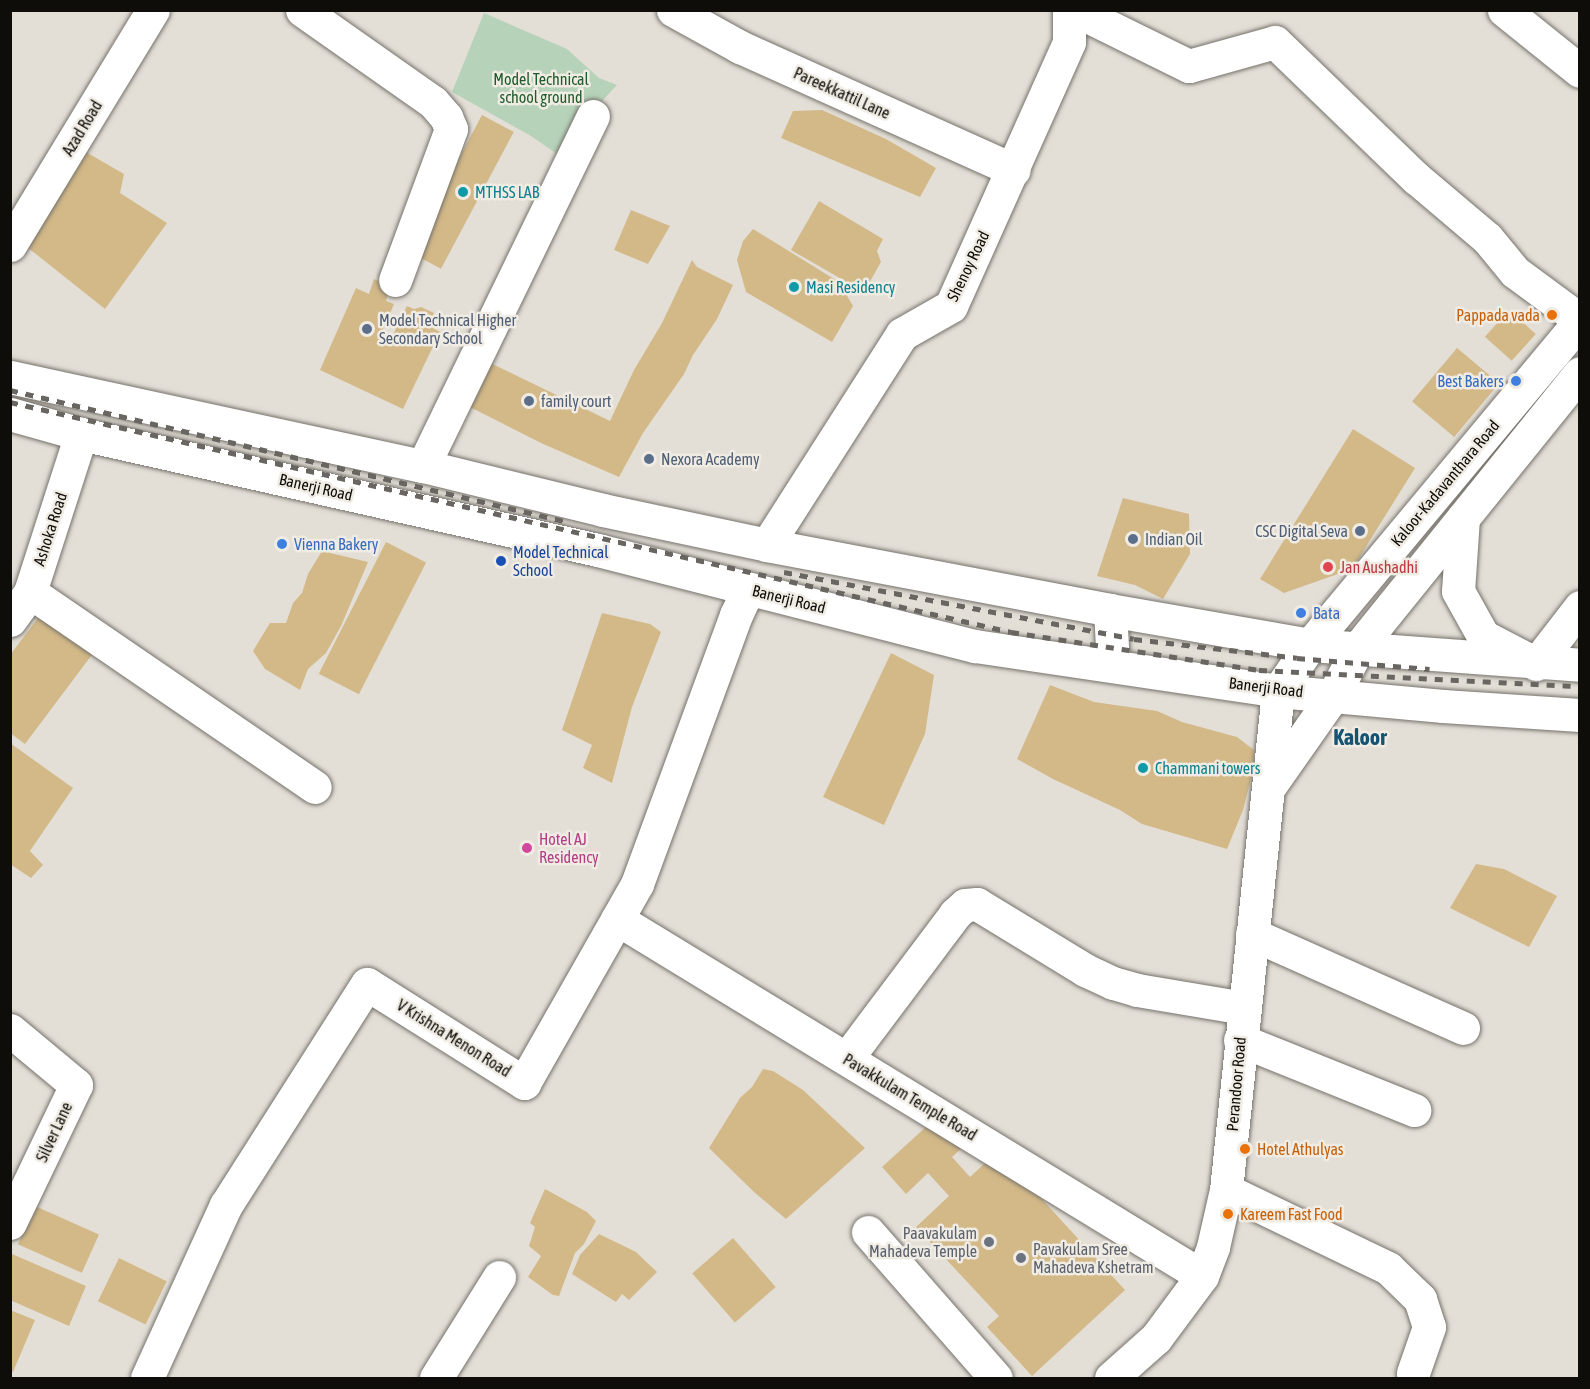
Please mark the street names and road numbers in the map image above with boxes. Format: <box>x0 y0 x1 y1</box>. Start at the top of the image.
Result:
street label: Pareekkattil Lane <box>791 63 893 123</box>
street label: Azad Road <box>58 97 106 159</box>
street label: Shenoy Road <box>943 228 993 304</box>
street label: Kaloor-Kadavanthara Road <box>1387 416 1503 550</box>
street label: Banerji Road <box>277 469 355 505</box>
street label: Ashoka Road <box>29 490 71 568</box>
street label: Banerji Road <box>750 581 828 617</box>
street label: Banerji Road <box>1228 673 1304 701</box>
street label: V Krishna Menon Road <box>393 995 515 1081</box>
street label: Perandoor Road <box>1222 1036 1250 1132</box>
street label: Pavakkulam Temple Road <box>840 1049 980 1145</box>
street label: Silver Lane <box>32 1099 76 1165</box>

